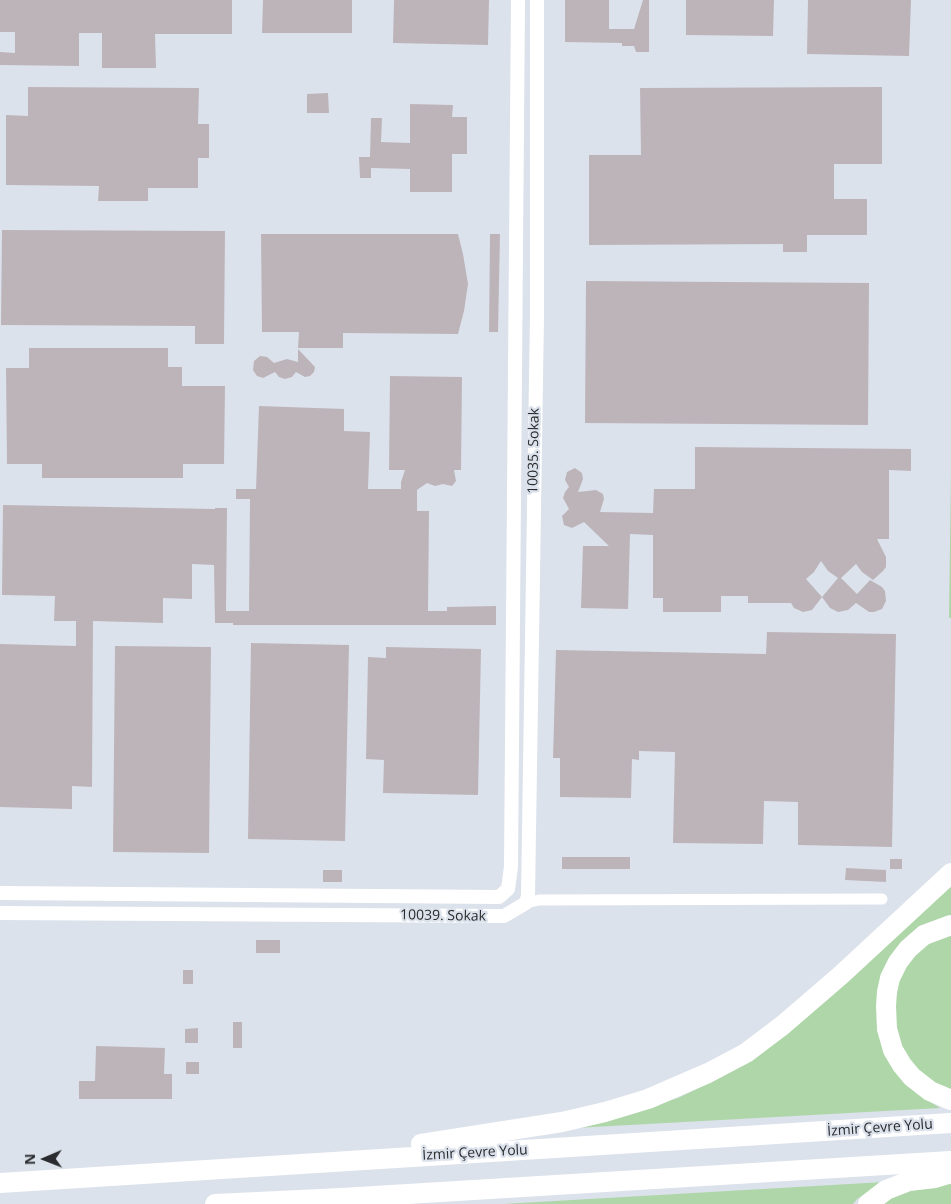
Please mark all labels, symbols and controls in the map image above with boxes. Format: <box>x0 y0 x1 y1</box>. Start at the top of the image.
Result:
street label: 10035. Sokak <box>525 408 543 494</box>
street label: 10039. Sokak <box>400 907 486 925</box>
street label: İzmir Çevre Yolu <box>827 1116 933 1140</box>
north arrow <box>20 1134 70 1184</box>
street label: İzmir Çevre Yolu <box>422 1142 528 1164</box>
text: N <box>20 1153 39 1165</box>

